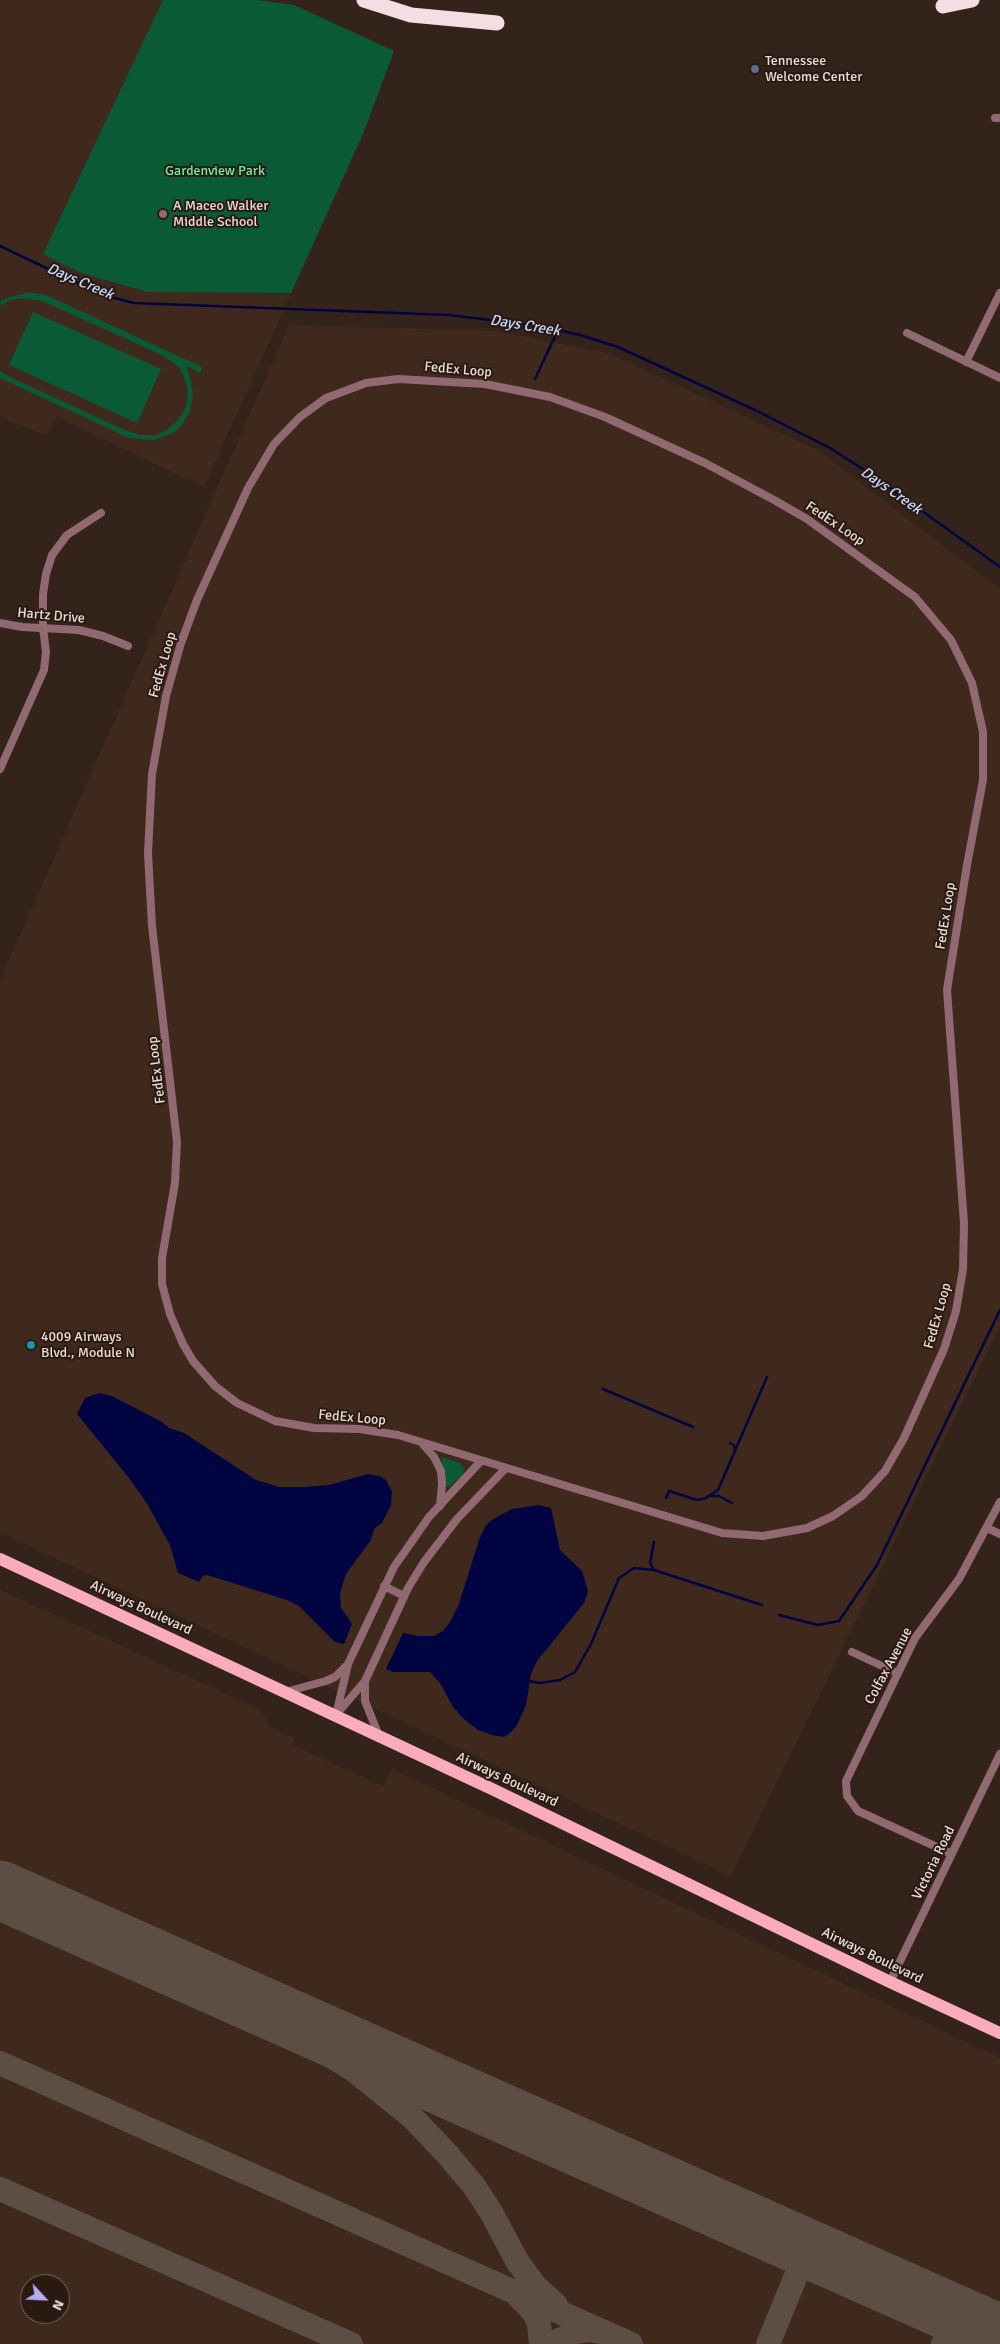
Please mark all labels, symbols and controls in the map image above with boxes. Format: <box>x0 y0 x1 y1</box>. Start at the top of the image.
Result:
place label: Tennessee Welcome Center <box>765 53 862 85</box>
marker: Tennessee Welcome Center <box>749 63 761 75</box>
park label: Gardenview Park <box>165 163 265 179</box>
place label: A Maceo Walker Middle School <box>173 198 268 230</box>
marker: A Maceo Walker Middle School <box>157 208 169 220</box>
water label: Days Creek <box>44 260 116 304</box>
water label: Days Creek <box>489 312 561 340</box>
street label: FedEx Loop <box>424 359 492 381</box>
water label: Days Creek <box>857 463 925 519</box>
street label: FedEx Loop <box>802 498 868 550</box>
street label: Hartz Drive <box>17 605 85 627</box>
street label: FedEx Loop <box>146 630 180 700</box>
street label: FedEx Loop <box>932 881 960 951</box>
street label: FedEx Loop <box>145 1035 169 1105</box>
street label: FedEx Loop <box>921 1281 955 1351</box>
place label: 4009 Airways Blvd., Module N <box>41 1329 135 1361</box>
marker: 4009 Airways Blvd., Module N <box>25 1339 37 1351</box>
street label: FedEx Loop <box>318 1407 386 1429</box>
street label: Airways Boulevard <box>87 1577 195 1639</box>
street label: Colfax Avenue <box>862 1625 916 1707</box>
street label: Airways Boulevard <box>453 1749 561 1811</box>
street label: Victoria Road <box>909 1823 959 1903</box>
street label: Airways Boulevard <box>819 1924 925 1988</box>
north arrow <box>20 2274 70 2324</box>
text: N <box>48 2297 68 2313</box>

